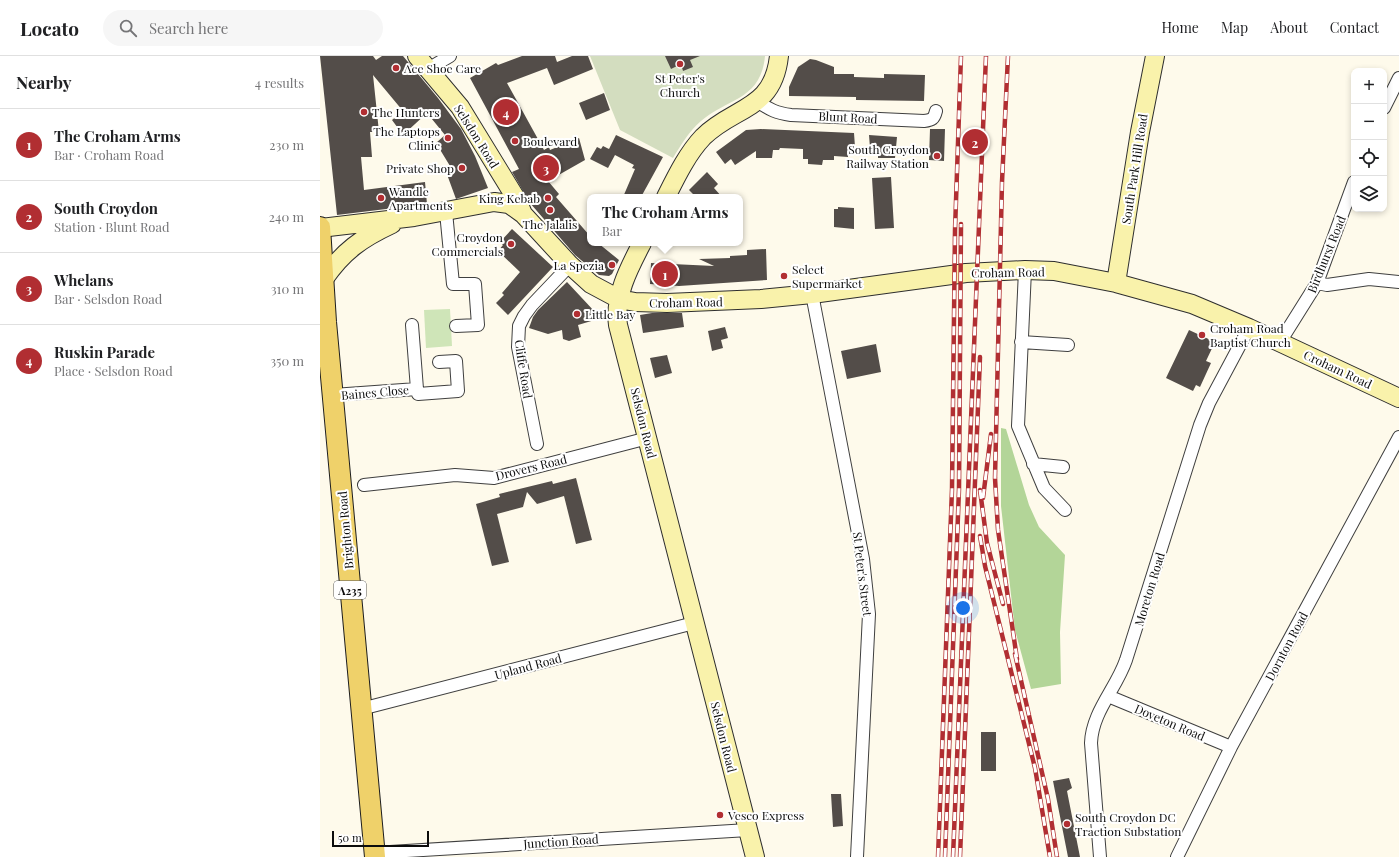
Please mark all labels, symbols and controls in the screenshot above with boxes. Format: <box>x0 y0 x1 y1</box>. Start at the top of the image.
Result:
search box <box>103 10 383 46</box>
text: Locato <box>20 15 79 41</box>
icon: search <box>117 17 139 39</box>
text: Search here <box>149 18 228 38</box>
text: Home <box>1161 18 1199 37</box>
text: Map <box>1221 18 1248 37</box>
text: About <box>1270 18 1308 37</box>
text: Contact <box>1330 18 1379 37</box>
marker: St Peter's Church <box>675 59 685 69</box>
place label: Ace Shoe Care <box>403 60 481 76</box>
marker: Ace Shoe Care <box>391 63 401 73</box>
map controls <box>1351 68 1387 212</box>
button: + <box>1351 68 1387 104</box>
place label: St Peter's Church <box>655 70 705 100</box>
text: Nearby <box>16 71 71 93</box>
text: 4 results <box>255 74 304 91</box>
pin: 4 <box>493 97 519 127</box>
street label: Selsdon Road <box>451 101 503 171</box>
place label: The Hunters <box>372 104 440 120</box>
button: − <box>1351 104 1387 140</box>
marker: The Hunters <box>359 107 369 117</box>
street label: Blunt Road <box>818 107 878 127</box>
street label: South Park Hill Road <box>1117 113 1151 225</box>
place label: The Laptops Clinic <box>373 123 440 153</box>
text: The Croham Arms <box>54 126 181 146</box>
pin: 2 <box>962 127 988 157</box>
marker: The Laptops Clinic <box>443 133 453 143</box>
place label: Boulevard <box>523 133 577 149</box>
text: 1 <box>27 136 31 153</box>
text: 230 m <box>269 136 304 153</box>
marker: Boulevard <box>510 136 520 146</box>
button: locate <box>1351 140 1387 176</box>
place label: South Croydon Railway Station <box>846 141 929 171</box>
text: Bar · Croham Road <box>54 146 164 163</box>
marker: South Croydon Railway Station <box>932 151 942 161</box>
pin: 3 <box>533 153 559 183</box>
place label: Private Shop <box>386 160 454 176</box>
marker: Private Shop <box>457 163 467 173</box>
button: layers <box>1351 176 1387 212</box>
place label: Wandle Apartments <box>388 183 453 213</box>
place label: King Kebab <box>479 190 540 206</box>
marker: Wandle Apartments <box>376 193 386 203</box>
marker: King Kebab <box>543 193 553 203</box>
popup <box>587 194 743 246</box>
text: South Croydon <box>54 198 158 218</box>
text: The Croham Arms <box>602 202 728 222</box>
marker: The Jalalis <box>545 205 555 215</box>
text: 2 <box>26 208 32 225</box>
text: 240 m <box>269 208 304 225</box>
street label: Birdhurst Road <box>1303 213 1349 295</box>
place label: The Jalalis <box>523 216 577 232</box>
text: Station · Blunt Road <box>54 218 170 235</box>
text: Bar <box>602 222 622 239</box>
place label: Croydon Commercials <box>432 229 503 259</box>
marker: Croydon Commercials <box>506 239 516 249</box>
place label: La Spezia <box>553 257 604 273</box>
pin: 1 <box>652 259 678 289</box>
marker: La Spezia <box>607 260 617 270</box>
place label: Select Supermarket <box>792 261 863 291</box>
street label: Croham Road <box>971 263 1045 281</box>
text: Whelans <box>54 270 113 290</box>
marker: Select Supermarket <box>779 271 789 281</box>
text: 3 <box>26 280 32 297</box>
text: 310 m <box>271 280 304 297</box>
text: Bar · Selsdon Road <box>54 290 162 307</box>
street label: Croham Road <box>649 293 723 311</box>
place label: Little Bay <box>585 306 635 322</box>
marker: Little Bay <box>572 309 582 319</box>
place label: Croham Road Baptist Church <box>1210 320 1291 350</box>
marker: Croham Road Baptist Church <box>1197 330 1207 340</box>
street label: Cliffe Road <box>511 339 537 400</box>
text: Ruskin Parade <box>54 342 155 362</box>
street label: Croham Road <box>1301 346 1375 392</box>
text: 4 <box>26 352 32 369</box>
text: 350 m <box>270 352 304 369</box>
text: Place · Selsdon Road <box>54 362 173 379</box>
street label: Baines Close <box>340 381 410 403</box>
street label: Selsdon Road <box>627 386 661 460</box>
street label: Drovers Road <box>494 450 568 484</box>
street label: Brighton Road <box>334 490 356 570</box>
street label: St Peter's Street <box>850 531 876 618</box>
street label: Moreton Road <box>1130 550 1168 628</box>
road number: A235 <box>334 581 366 599</box>
your location <box>953 598 973 618</box>
street label: Dornton Road <box>1261 609 1311 683</box>
street label: Upland Road <box>493 649 563 683</box>
street label: Selsdon Road <box>707 700 741 774</box>
street label: Doveton Road <box>1132 700 1208 744</box>
place label: Vesco Express <box>727 807 804 823</box>
place label: South Croydon DC Traction Substation <box>1075 809 1181 839</box>
marker: Vesco Express <box>715 810 725 820</box>
marker: South Croydon DC Traction Substation <box>1062 819 1072 829</box>
scale bar <box>332 829 429 848</box>
text: 50 m <box>338 830 362 845</box>
street label: Junction Road <box>522 830 599 852</box>

